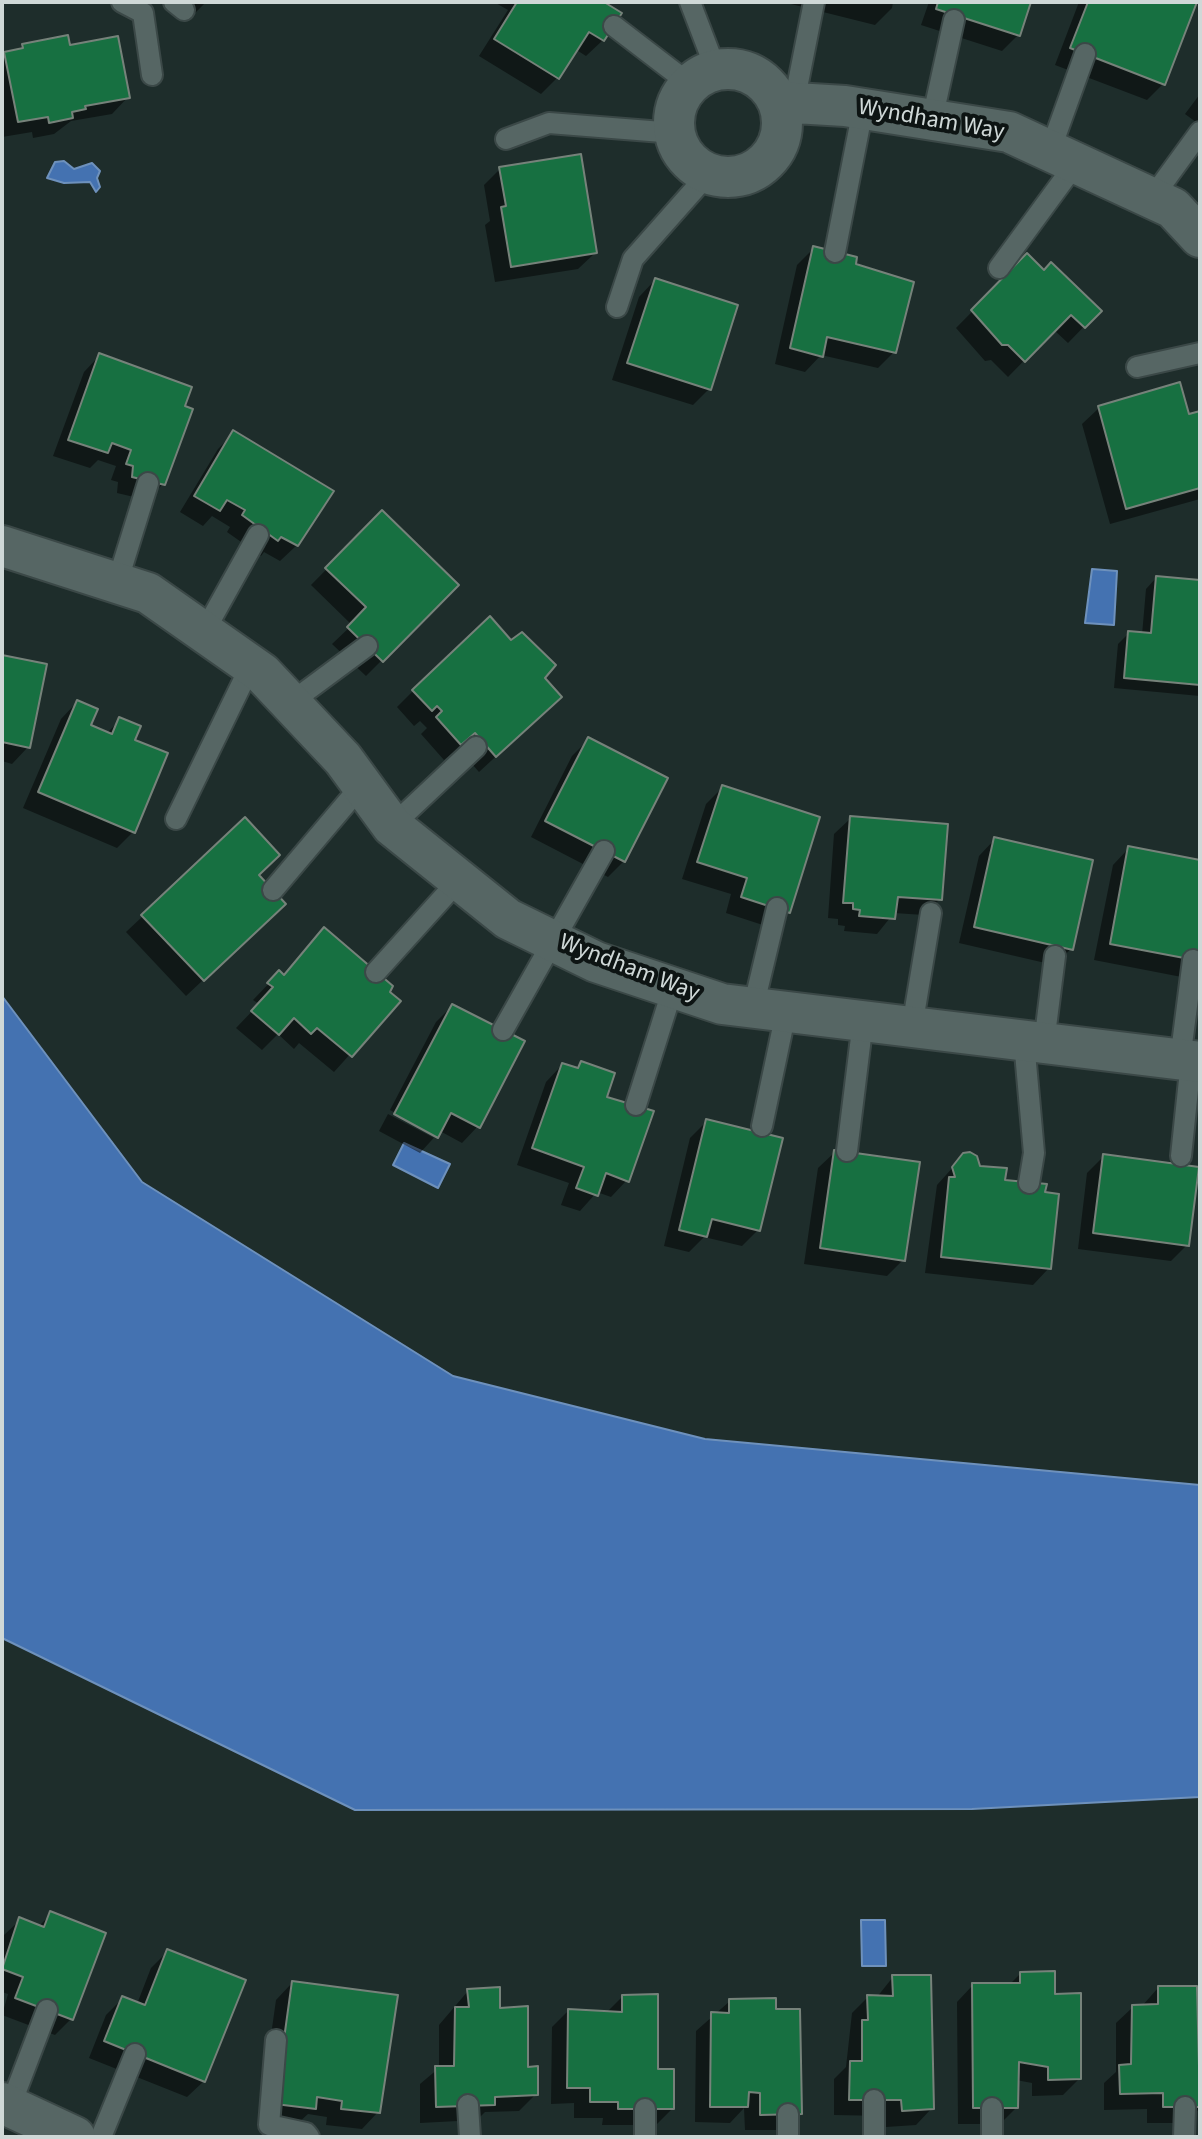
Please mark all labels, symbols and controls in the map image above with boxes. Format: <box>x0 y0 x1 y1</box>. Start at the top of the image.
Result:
street label: Wyndham Way <box>856 94 1006 148</box>
street label: Wyndham Way <box>555 929 703 1009</box>

